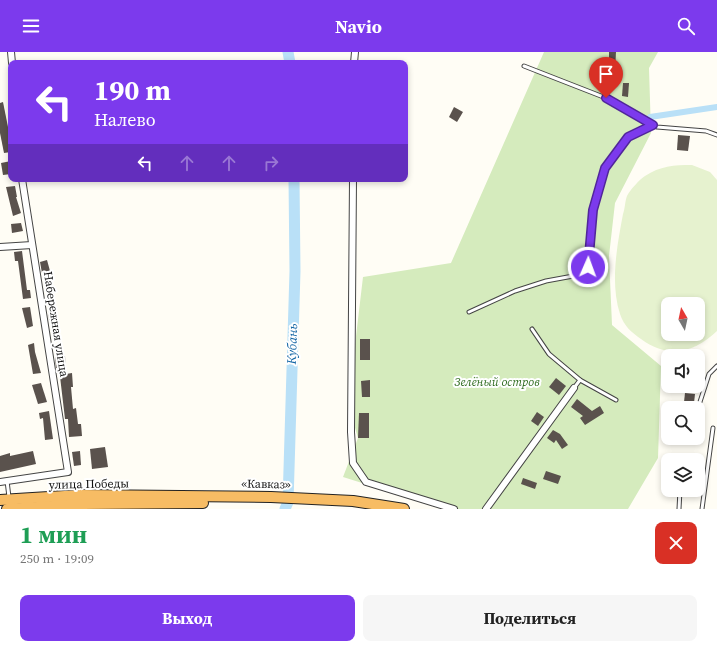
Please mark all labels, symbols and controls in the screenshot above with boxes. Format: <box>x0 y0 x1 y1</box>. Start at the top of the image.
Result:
text: Navio <box>335 14 382 39</box>
icon: menu <box>20 15 42 37</box>
icon: search <box>675 15 697 37</box>
pin <box>589 57 623 98</box>
icon: arrive <box>595 63 617 85</box>
text: 190 m <box>94 71 171 109</box>
icon: left <box>28 76 80 128</box>
text: Налево <box>94 107 156 132</box>
icon: left <box>134 152 156 174</box>
icon: ahead <box>176 152 198 174</box>
icon: ahead <box>218 152 240 174</box>
icon: right <box>260 152 282 174</box>
position arrow <box>567 246 609 288</box>
street label: Набережная улица <box>40 270 72 379</box>
north arrow <box>661 297 705 341</box>
map controls <box>661 297 705 497</box>
water label: Кубань <box>283 323 301 366</box>
button: sound <box>661 349 705 393</box>
park label: Зелёный остров <box>454 374 540 390</box>
button: search <box>661 401 705 445</box>
button: layers <box>661 453 705 497</box>
street label: улица Победы <box>49 475 129 493</box>
street label: «Кавказ» <box>241 476 291 492</box>
text: 1 мин <box>20 518 87 551</box>
button: close <box>655 522 697 564</box>
text: 250 m · 19:09 <box>20 550 94 567</box>
button: Выход <box>20 595 355 641</box>
button: Поделиться <box>363 595 697 641</box>

